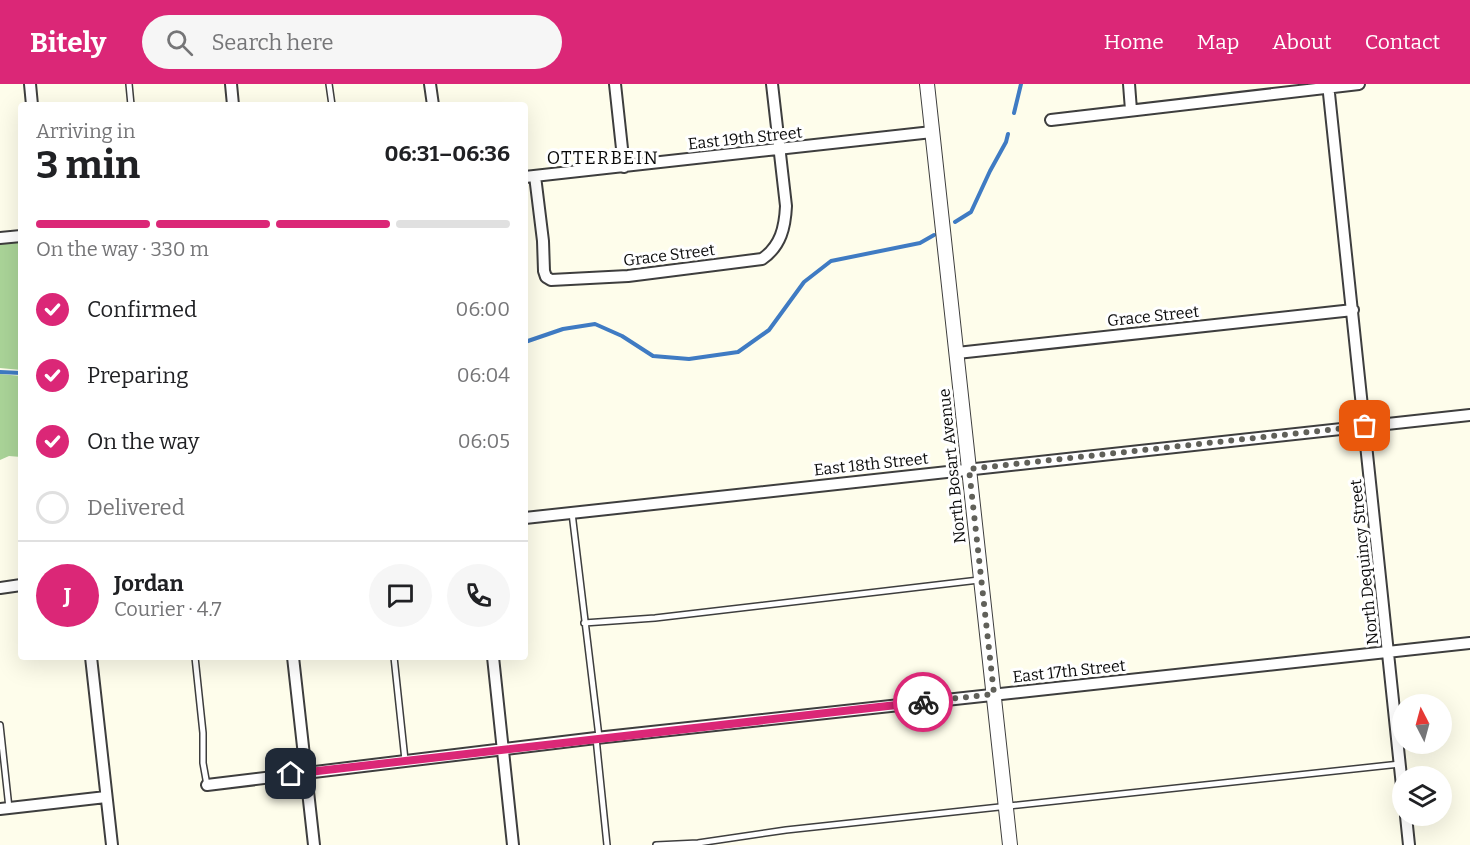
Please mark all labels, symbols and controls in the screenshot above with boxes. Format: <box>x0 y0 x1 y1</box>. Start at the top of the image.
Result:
search box <box>142 15 562 69</box>
text: Bitely <box>30 26 106 59</box>
icon: search <box>163 26 196 59</box>
text: Search here <box>211 29 334 56</box>
text: Home <box>1104 29 1164 55</box>
text: Map <box>1197 29 1239 55</box>
text: About <box>1272 29 1332 55</box>
text: Contact <box>1365 29 1440 55</box>
text: Arriving in <box>36 119 135 143</box>
street label: East 19th Street <box>687 123 803 153</box>
text: 06:31–06:36 <box>385 140 510 167</box>
text: 3 min <box>36 142 140 188</box>
district label: OTTERBEIN <box>547 147 659 169</box>
text: On the way · 330 m <box>36 237 209 261</box>
street label: Grace Street <box>622 240 716 270</box>
icon: check <box>36 293 69 326</box>
text: Confirmed <box>87 296 197 323</box>
text: 06:00 <box>456 297 510 321</box>
street label: Grace Street <box>1106 302 1200 330</box>
icon: check <box>36 359 69 392</box>
text: Preparing <box>87 362 189 389</box>
text: 06:04 <box>457 363 510 387</box>
street label: North Bosart Avenue <box>934 388 970 544</box>
pin <box>1339 400 1390 451</box>
icon: bag <box>1348 409 1381 442</box>
icon: check <box>36 425 69 458</box>
text: On the way <box>87 428 199 455</box>
text: 06:05 <box>458 429 510 453</box>
street label: East 18th Street <box>813 449 929 479</box>
street label: North Dequincy Street <box>1346 478 1382 646</box>
text: Delivered <box>87 494 185 521</box>
button: chat <box>369 564 432 627</box>
button: phone <box>447 564 510 627</box>
text: Jordan <box>114 570 184 597</box>
text: J <box>64 582 71 609</box>
text: Courier · 4.7 <box>114 597 222 621</box>
street label: East 17th Street <box>1012 656 1127 686</box>
courier <box>893 672 953 732</box>
icon: bike <box>907 686 940 719</box>
north arrow <box>1392 694 1452 754</box>
map controls <box>1392 694 1452 826</box>
pin <box>265 748 316 799</box>
icon: home <box>274 757 307 790</box>
button: layers <box>1392 766 1452 826</box>

